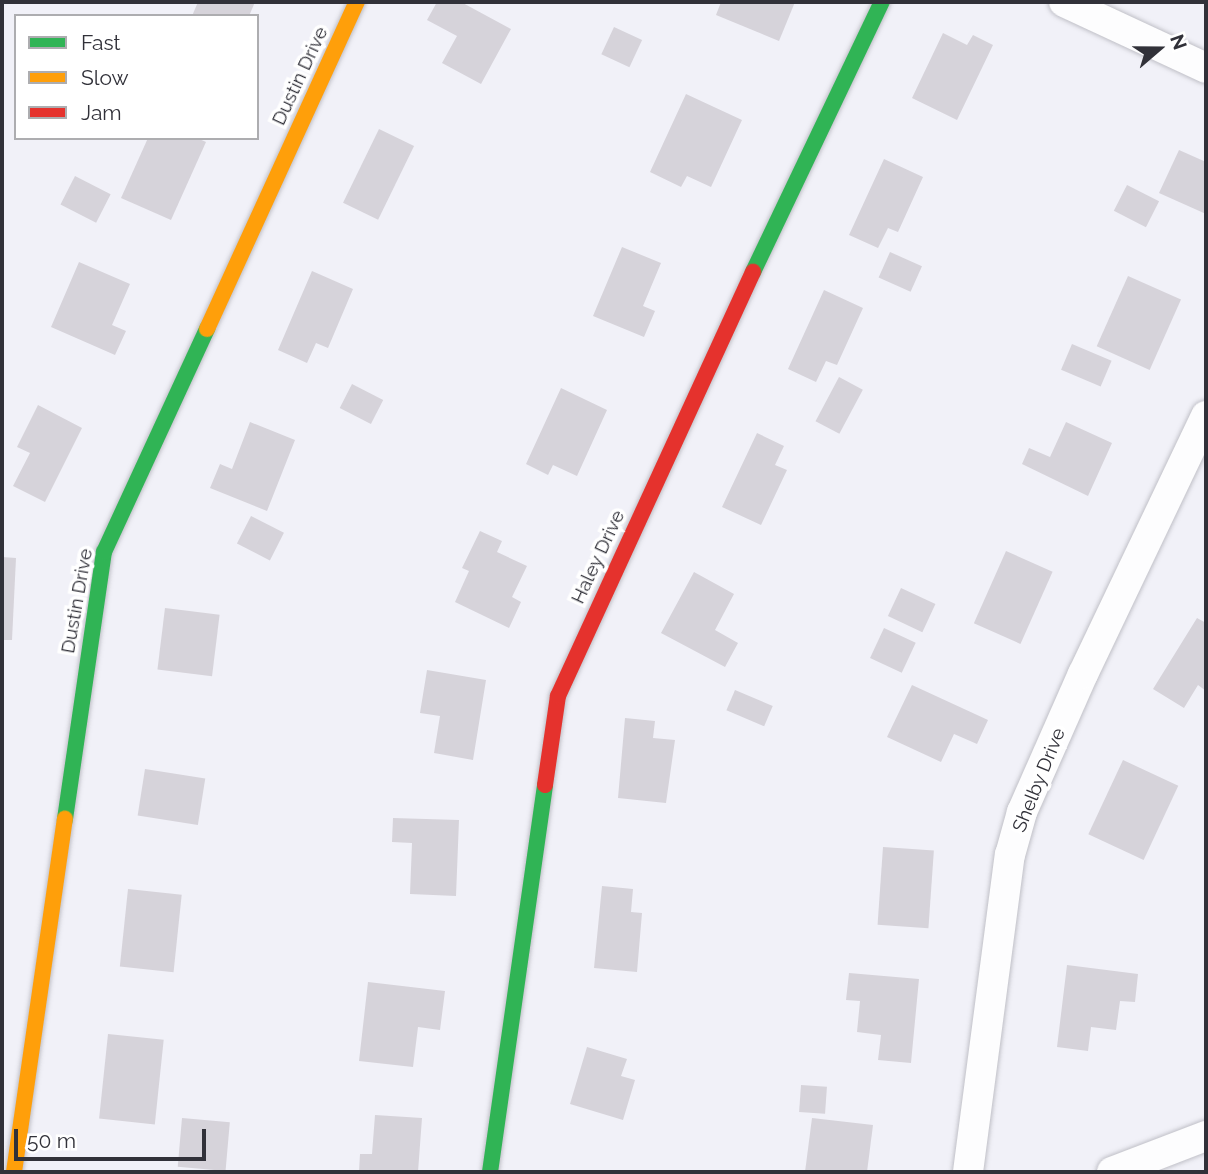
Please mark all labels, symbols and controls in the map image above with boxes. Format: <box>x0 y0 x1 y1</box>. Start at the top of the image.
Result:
legend <box>14 14 259 140</box>
north arrow <box>1124 14 1194 84</box>
street label: Dustin Drive <box>267 23 333 129</box>
text: Fast <box>81 30 121 55</box>
text: N <box>1166 31 1192 52</box>
text: Slow <box>81 65 129 90</box>
text: Jam <box>81 100 122 125</box>
street label: Haley Drive <box>566 507 630 607</box>
street label: Dustin Drive <box>57 547 97 655</box>
street label: Shelby Drive <box>1008 724 1070 836</box>
scale bar <box>18 1114 210 1158</box>
text: 50 m <box>27 1128 76 1153</box>

